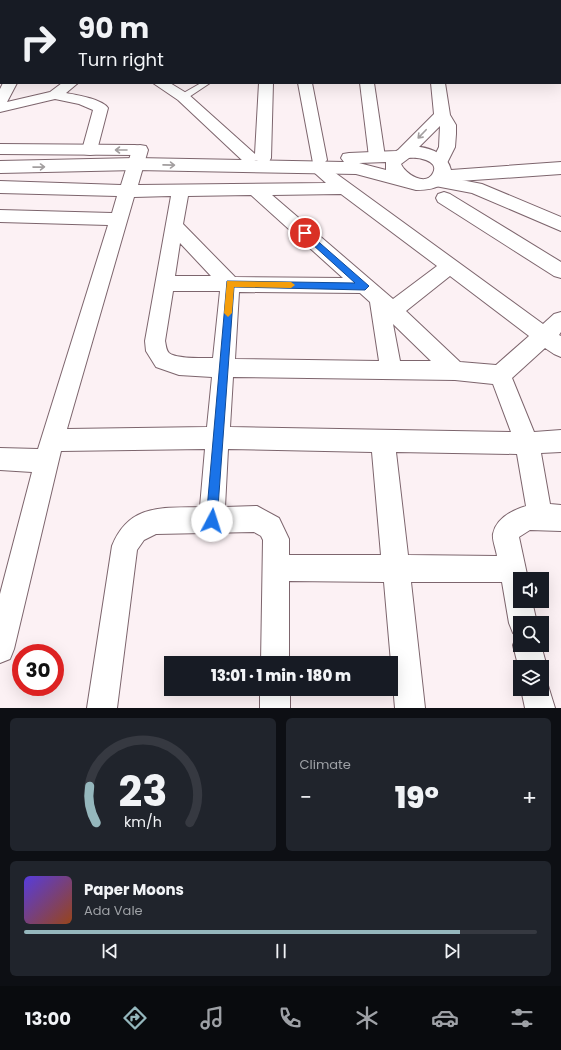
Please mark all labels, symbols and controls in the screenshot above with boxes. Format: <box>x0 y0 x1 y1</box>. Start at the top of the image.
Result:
text: 90 m <box>78 9 149 48</box>
icon: right <box>12 16 64 68</box>
text: Turn right <box>78 47 164 72</box>
one-way arrow <box>417 129 427 139</box>
one-way arrow <box>115 146 128 154</box>
one-way arrow <box>162 161 175 169</box>
one-way arrow <box>32 163 45 170</box>
pin <box>288 216 322 250</box>
icon: arrive <box>294 222 316 244</box>
position arrow <box>191 500 233 542</box>
map controls <box>513 572 549 696</box>
button: sound <box>513 572 549 608</box>
button: search <box>513 616 549 652</box>
speed limit sign: 30 <box>12 644 64 696</box>
button: layers <box>513 660 549 696</box>
text: 13:01 · 1 min · 180 m <box>211 665 351 686</box>
text: Climate <box>300 755 351 774</box>
text: 23 <box>118 761 167 820</box>
text: 19° <box>395 776 439 819</box>
text: − <box>300 782 312 813</box>
text: + <box>522 782 537 813</box>
text: km/h <box>124 811 162 831</box>
text: Paper Moons <box>84 879 184 900</box>
text: Ada Vale <box>84 901 143 920</box>
icon: previous <box>99 940 121 962</box>
icon: pause <box>270 940 292 962</box>
icon: next <box>441 940 463 962</box>
icon: directions <box>121 1004 149 1032</box>
icon: music <box>198 1004 226 1032</box>
icon: phone <box>276 1004 304 1032</box>
icon: climate <box>353 1004 381 1032</box>
icon: car <box>431 1004 459 1032</box>
icon: filters <box>508 1004 536 1032</box>
text: 13:00 <box>25 1006 71 1031</box>

